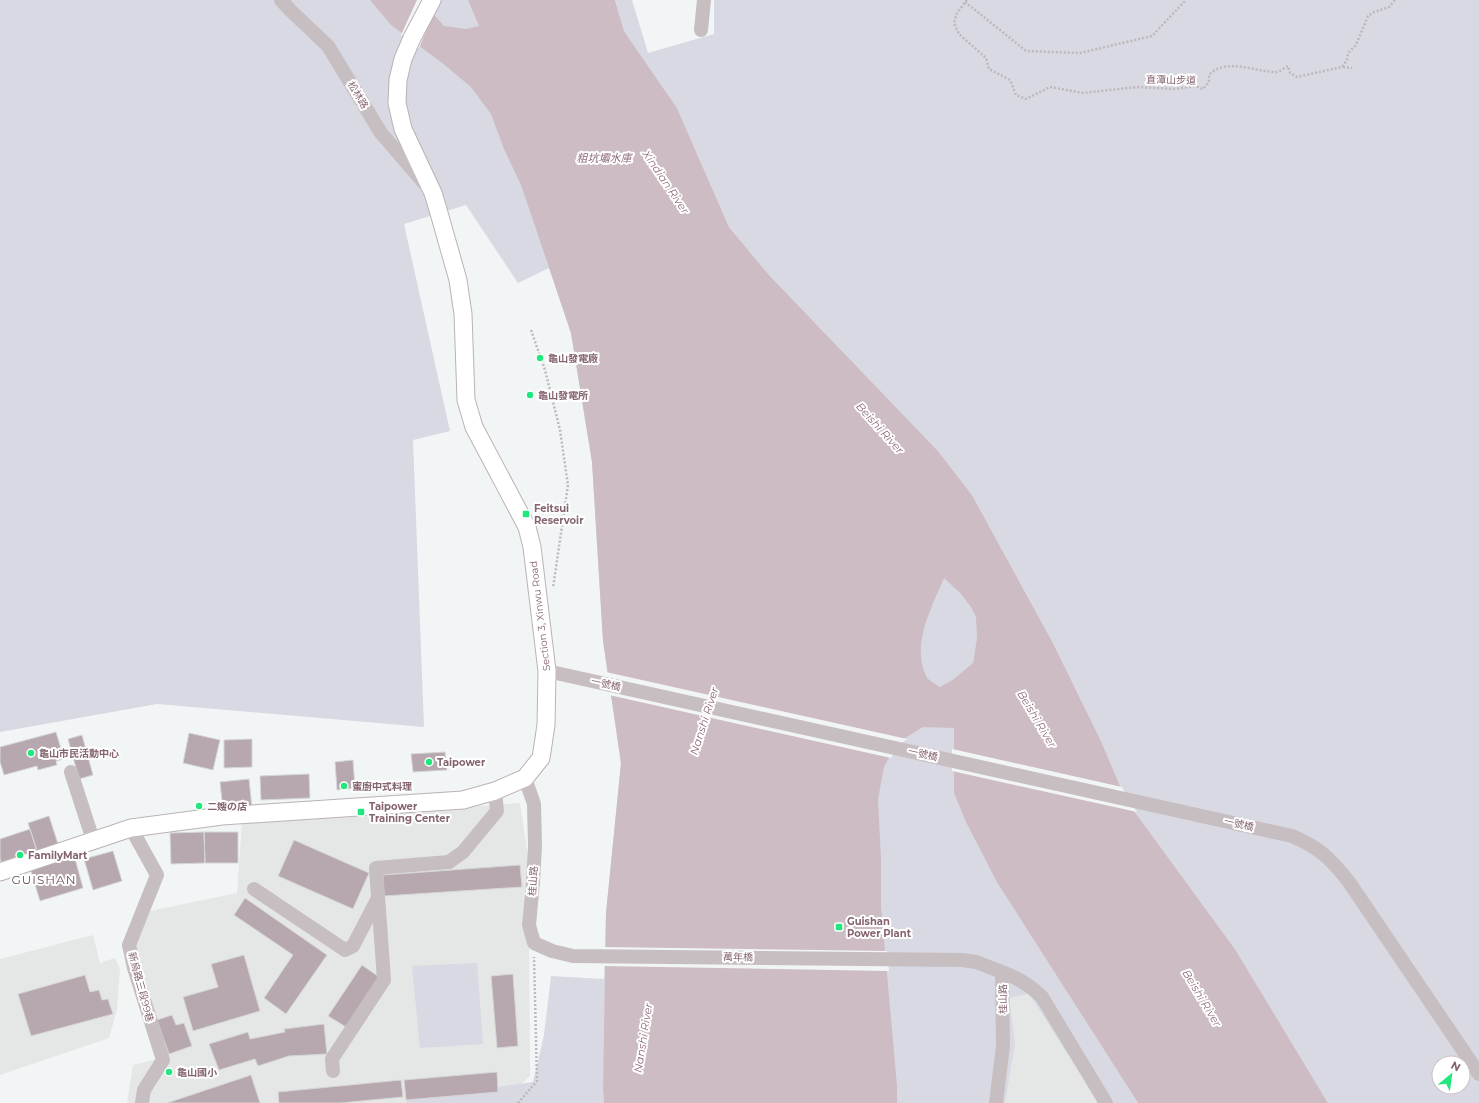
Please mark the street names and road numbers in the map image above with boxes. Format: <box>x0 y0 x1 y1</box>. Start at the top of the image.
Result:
street label: 直潭山步道 <box>1146 73 1196 87</box>
street label: 松林路 <box>345 79 371 111</box>
street label: Section 3, Xinwu Road <box>527 560 553 672</box>
street label: 一號橋 <box>590 674 622 694</box>
street label: 一號橋 <box>907 744 939 764</box>
street label: 一號橋 <box>1223 814 1255 834</box>
street label: 桂山路 <box>525 866 541 896</box>
street label: 新烏路三段99巷 <box>125 950 157 1024</box>
street label: 萬年橋 <box>723 950 753 964</box>
street label: 桂山路 <box>996 984 1010 1014</box>

